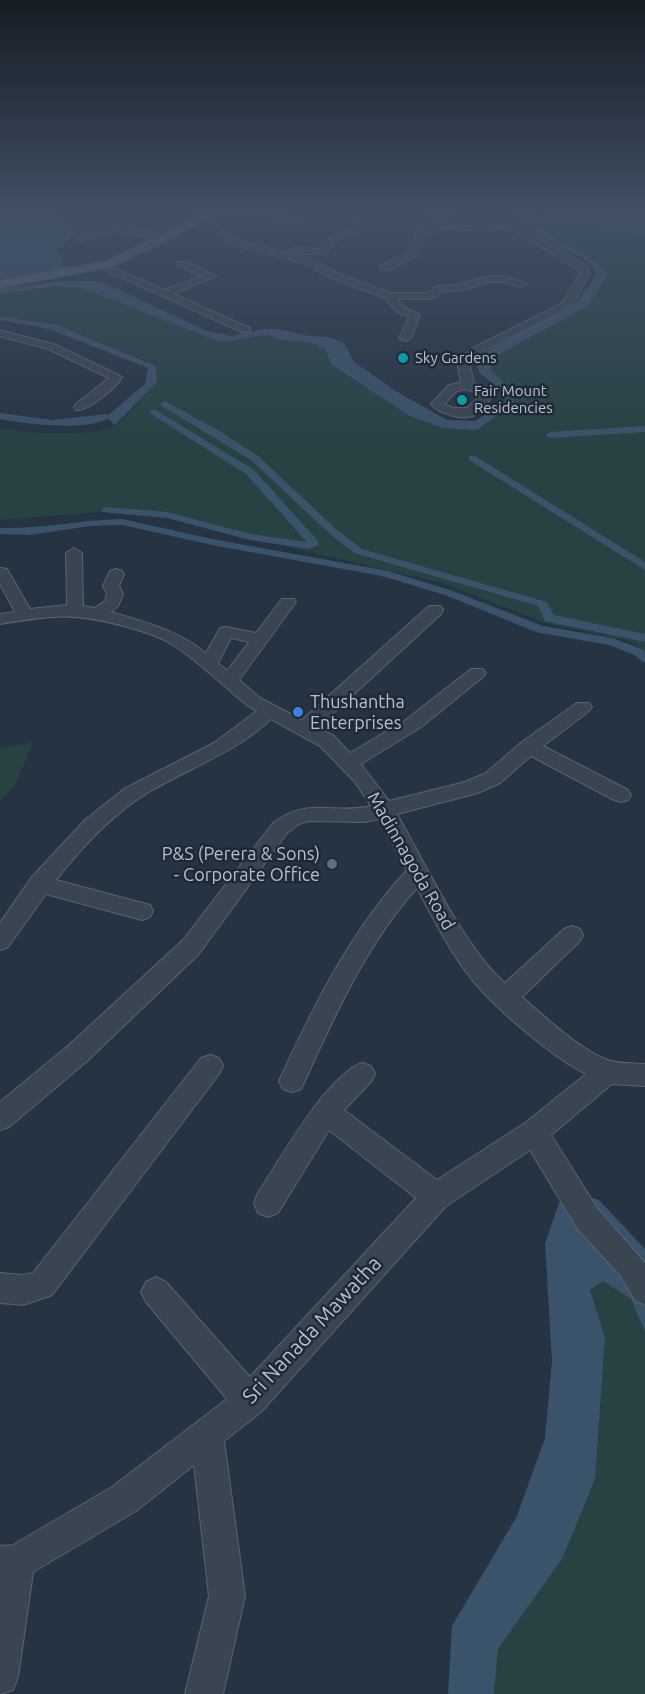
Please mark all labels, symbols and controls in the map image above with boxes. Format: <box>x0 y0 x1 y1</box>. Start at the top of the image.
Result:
place label: Sky Gardens <box>415 349 497 367</box>
marker: Sky Gardens <box>396 351 410 365</box>
place label: Fair Mount Residencies <box>474 382 553 417</box>
marker: Fair Mount Residencies <box>455 393 469 407</box>
place label: Thushantha Enterprises <box>310 691 405 734</box>
marker: Thushantha Enterprises <box>291 705 305 719</box>
street label: Madinnagoda Road <box>363 788 459 934</box>
place label: P&S (Perera & Sons) - Corporate Office <box>162 843 320 886</box>
marker: P&S (Perera & Sons) - Corporate Office <box>325 857 339 871</box>
street label: Sri Nanada Mawatha <box>237 1251 387 1409</box>

